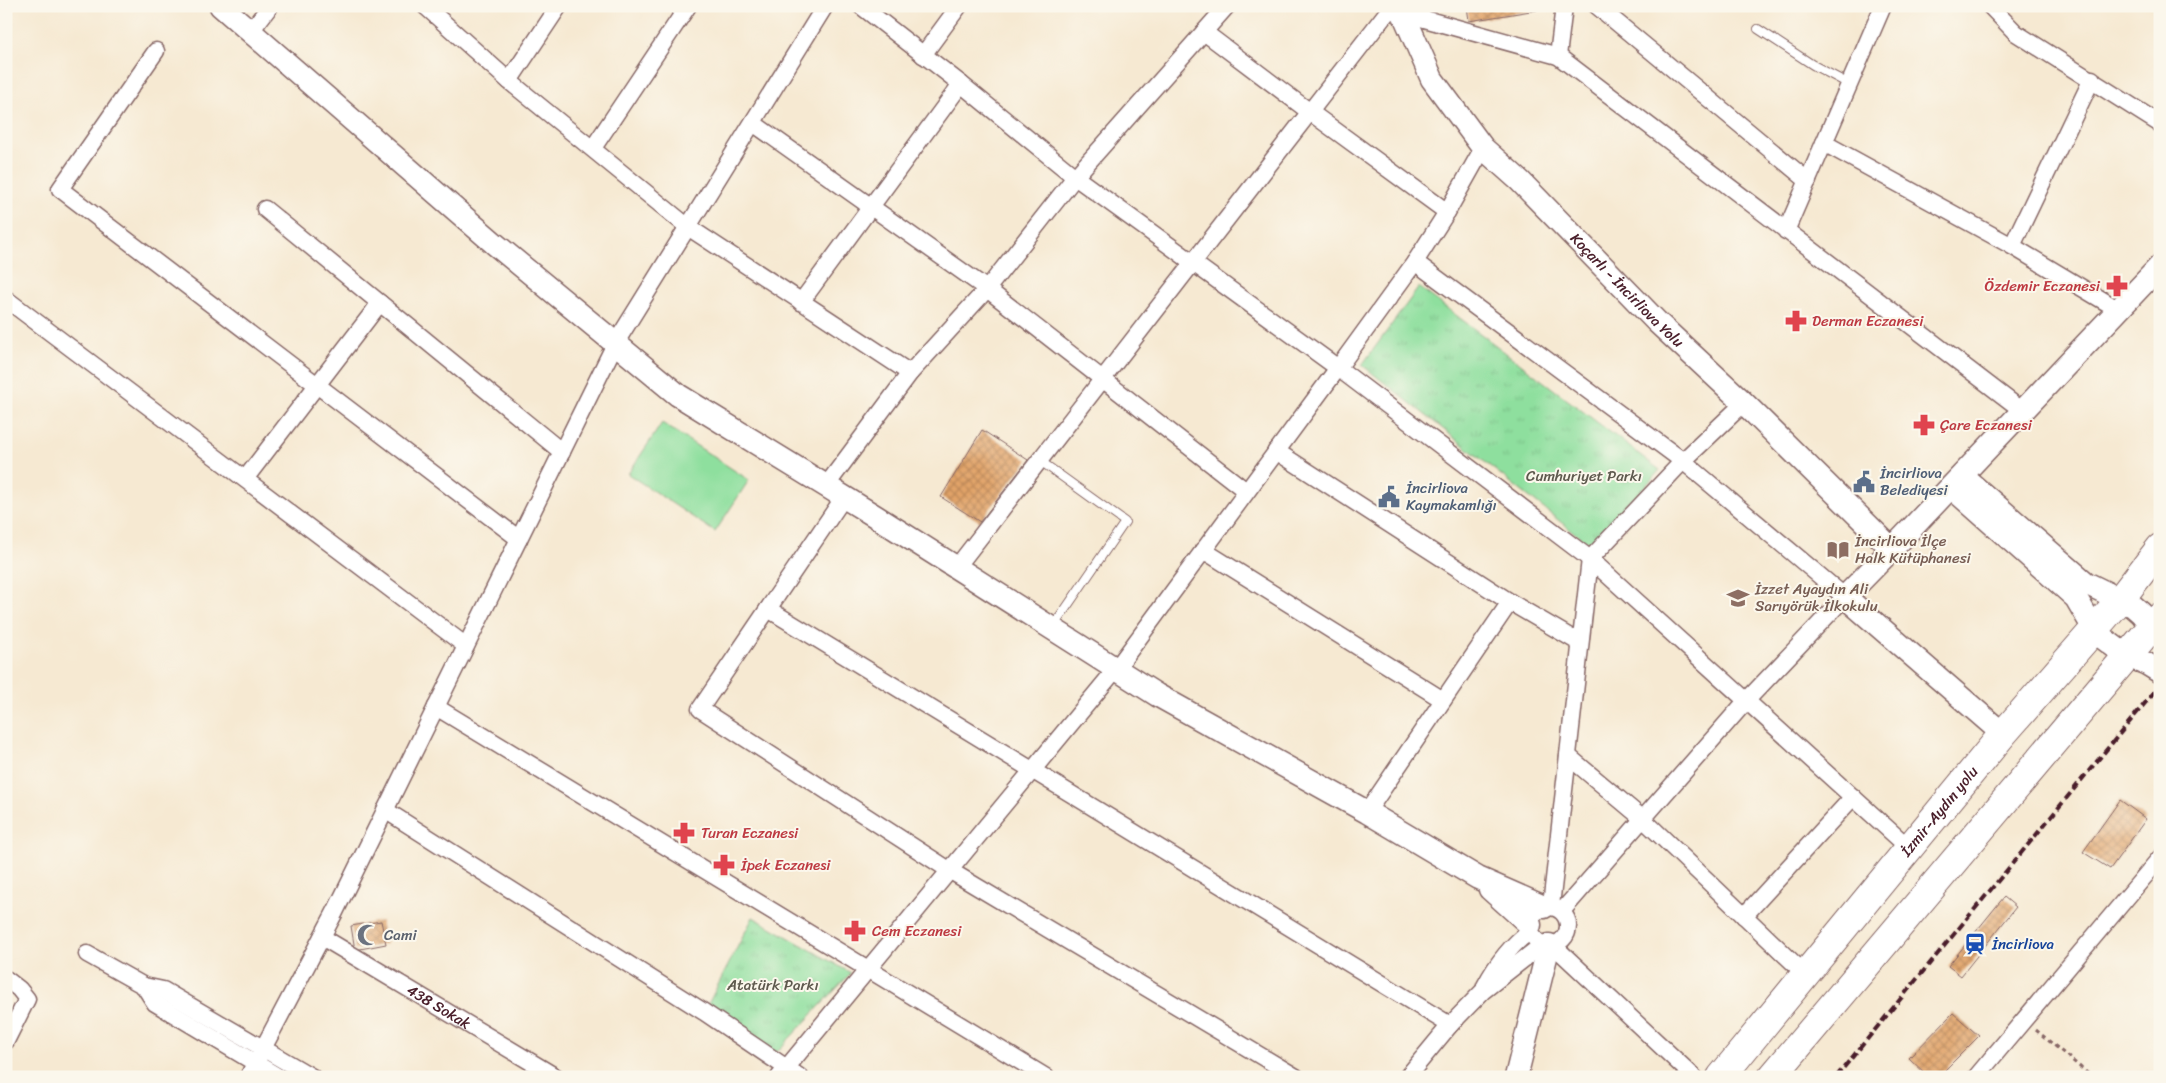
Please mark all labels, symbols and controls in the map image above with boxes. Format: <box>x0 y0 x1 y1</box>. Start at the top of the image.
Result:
street label: Koçarlı - İncirliova Yolu <box>1564 226 1690 354</box>
place label: Özdemir Eczanesi <box>1985 273 2101 299</box>
pharmacy icon: Özdemir Eczanesi <box>2104 273 2130 299</box>
pharmacy icon: Derman Eczanesi <box>1783 308 1809 334</box>
place label: Derman Eczanesi <box>1812 308 1924 334</box>
pharmacy icon: Çare Eczanesi <box>1911 412 1937 438</box>
place label: Çare Eczanesi <box>1940 412 2033 438</box>
place label: İncirliova Belediyesi <box>1879 460 1948 503</box>
park label: Cumhuriyet Parkı <box>1526 463 1642 489</box>
public building icon: İncirliova Belediyesi <box>1851 469 1877 495</box>
place label: İncirliova Kaymakamlığı <box>1405 475 1497 518</box>
public building icon: İncirliova Kaymakamlığı <box>1376 484 1402 510</box>
place label: İncirliova İlçe Halk Kütüphanesi <box>1854 528 1972 571</box>
library icon: İncirliova İlçe Halk Kütüphanesi <box>1825 537 1851 563</box>
place label: İzzet Ayaydın Ali Sarıyörük İlkokulu <box>1754 576 1878 619</box>
school or university icon: İzzet Ayaydın Ali Sarıyörük İlkokulu <box>1725 585 1751 611</box>
street label: İzmir-Aydın yolu <box>1893 760 1985 863</box>
pharmacy icon: Turan Eczanesi <box>671 820 697 846</box>
place label: Turan Eczanesi <box>701 820 799 846</box>
pharmacy icon: İpek Eczanesi <box>711 852 737 878</box>
place label: İpek Eczanesi <box>740 852 831 878</box>
pharmacy icon: Cem Eczanesi <box>842 918 868 944</box>
place label: Cem Eczanesi <box>872 918 962 944</box>
mosque icon: Cami <box>355 922 381 948</box>
place label: Cami <box>384 922 417 948</box>
station icon: İncirliova <box>1962 931 1988 957</box>
place label: İncirliova <box>1991 931 2055 957</box>
park label: Atatürk Parkı <box>726 972 819 998</box>
street label: 438 Sokak <box>402 977 476 1036</box>

